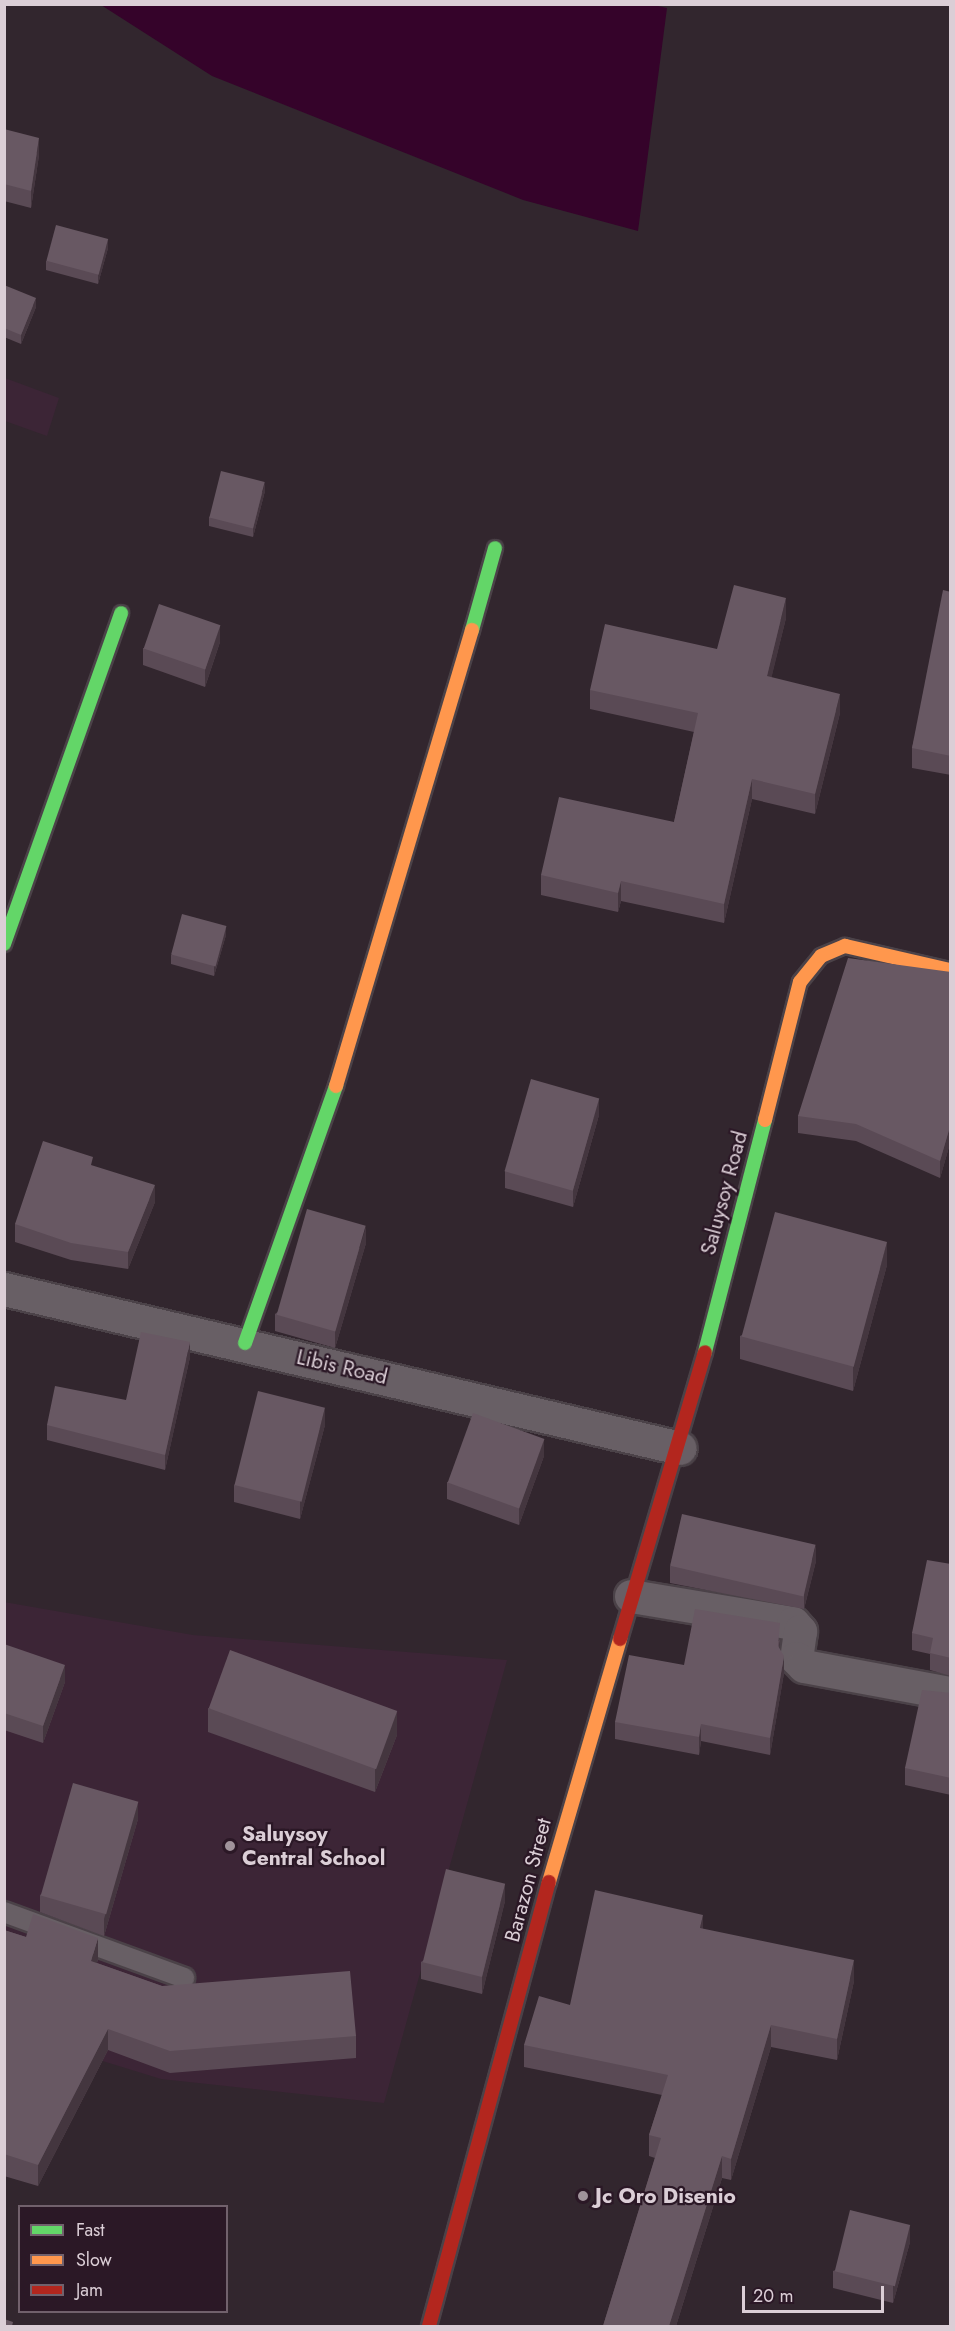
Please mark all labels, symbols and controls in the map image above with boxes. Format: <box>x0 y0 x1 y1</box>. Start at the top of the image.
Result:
street label: Saluysoy Road <box>695 1128 753 1258</box>
street label: Libis Road <box>294 1344 390 1390</box>
street label: Barazon Street <box>499 1815 557 1945</box>
place label: Saluysoy Central School <box>242 1821 385 1871</box>
marker: Saluysoy Central School <box>223 1839 237 1853</box>
place label: Jc Oro Disenio <box>595 2183 736 2209</box>
marker: Jc Oro Disenio <box>576 2189 590 2203</box>
legend <box>18 2205 228 2313</box>
text: Fast <box>76 2217 105 2243</box>
text: Slow <box>76 2247 112 2273</box>
scale bar <box>745 2274 888 2312</box>
text: Jam <box>76 2277 103 2303</box>
text: 20 m <box>753 2283 793 2309</box>

